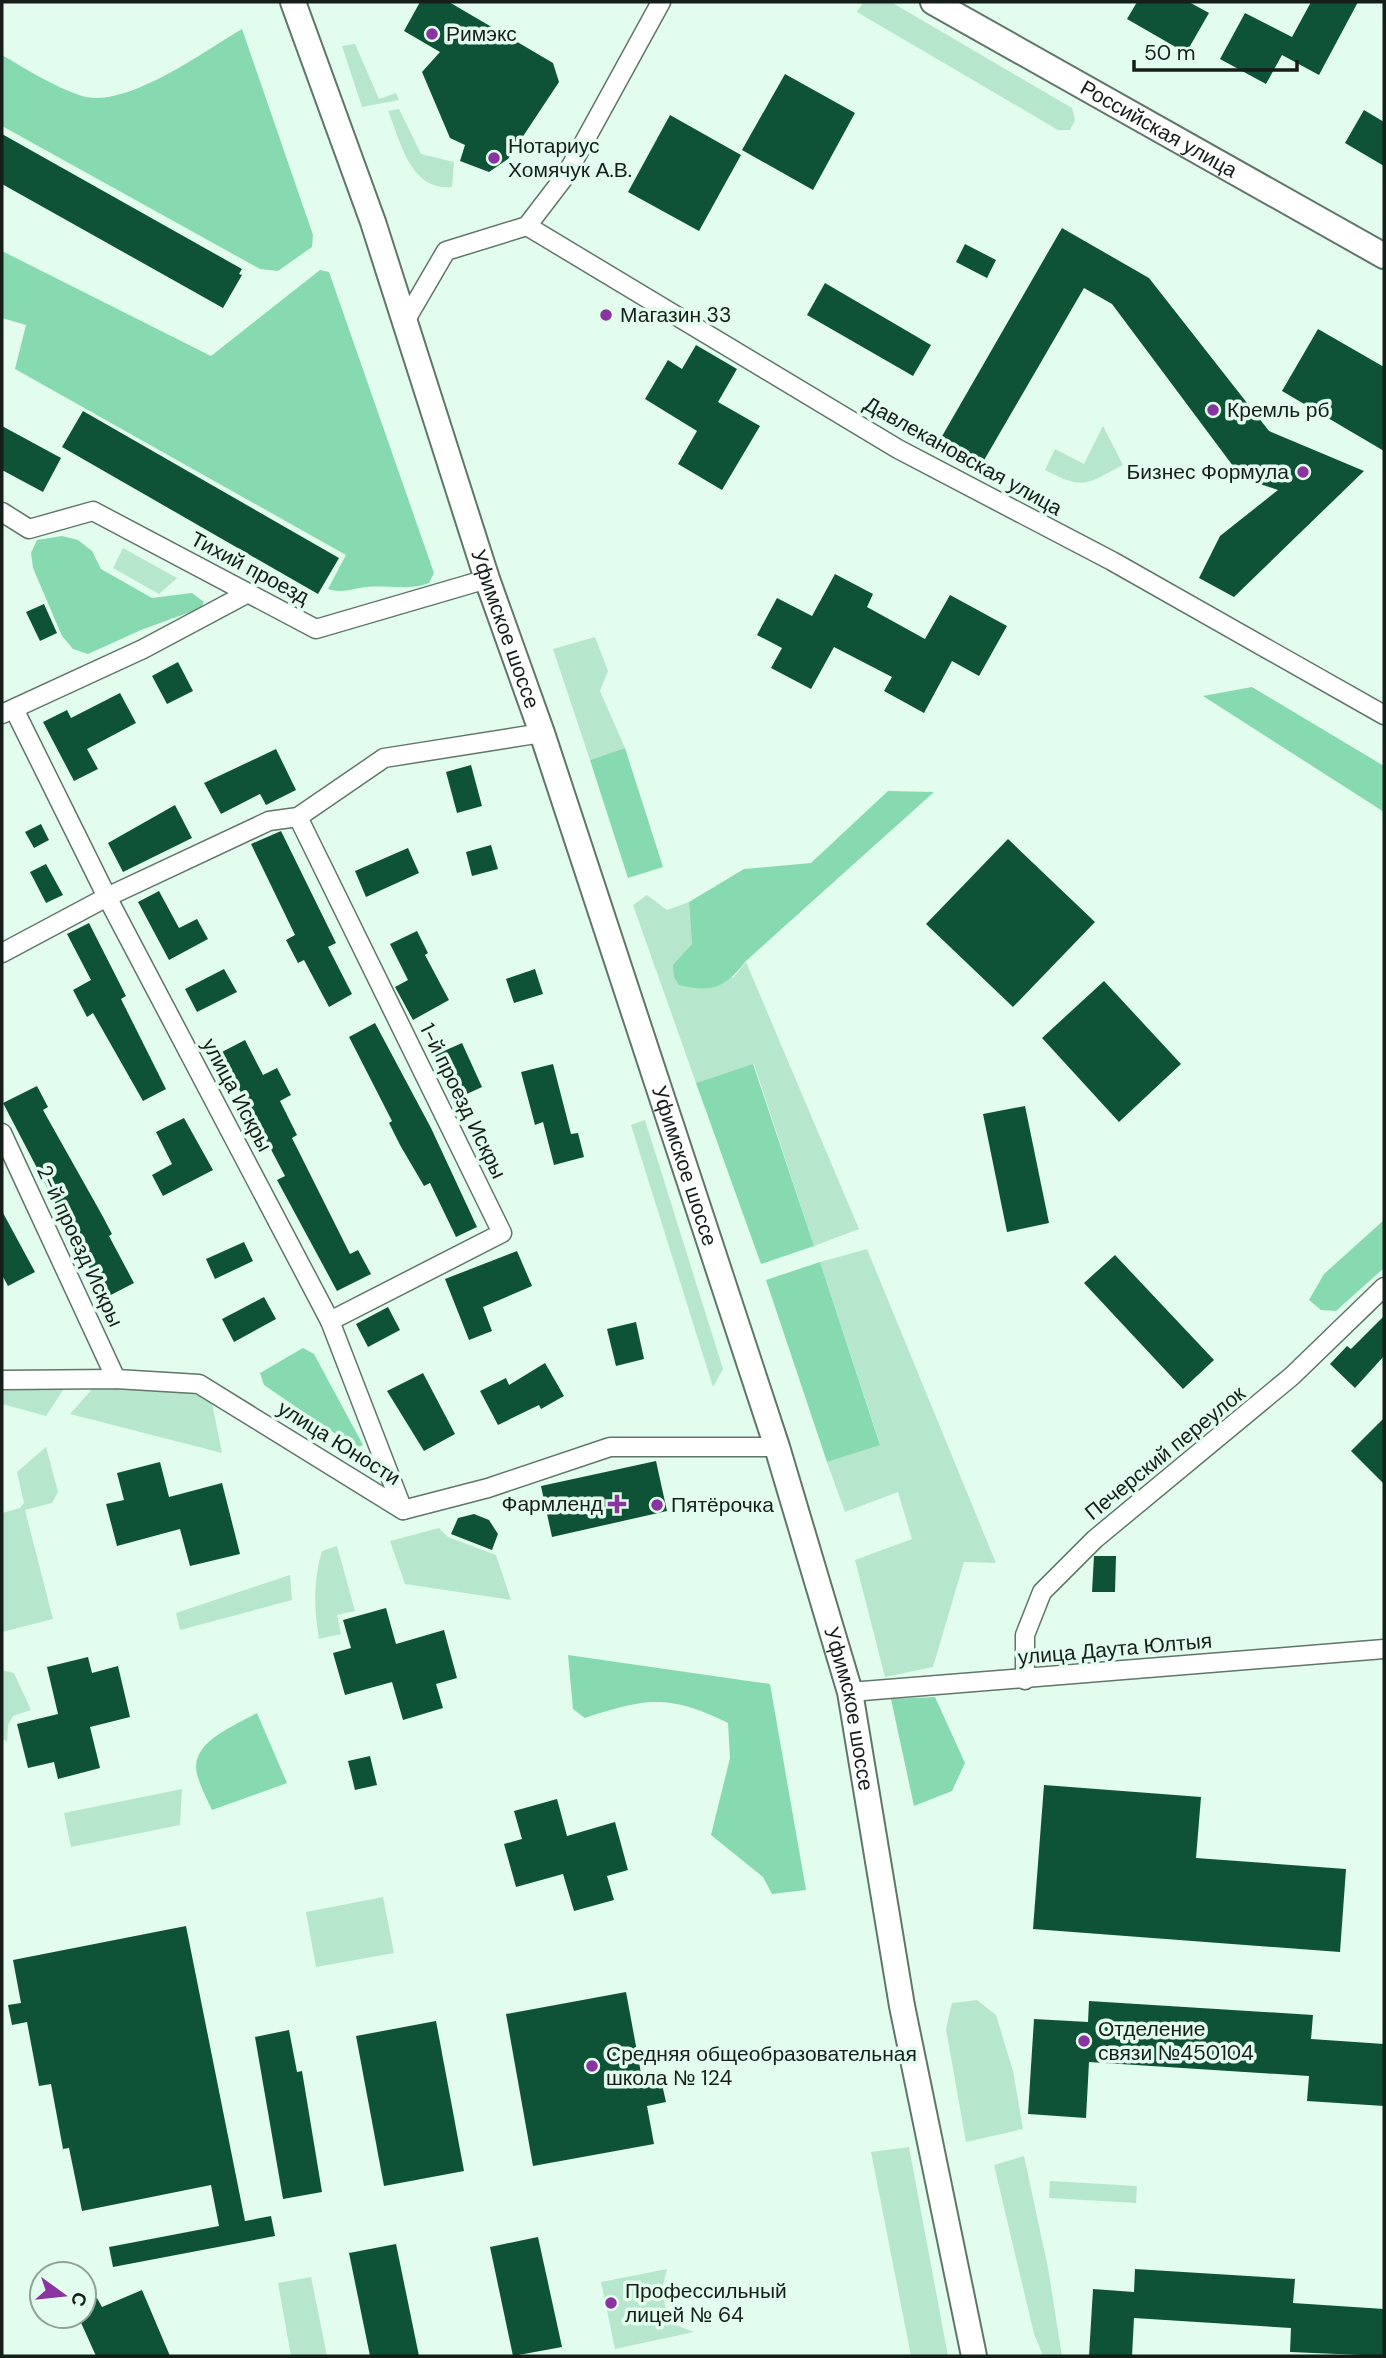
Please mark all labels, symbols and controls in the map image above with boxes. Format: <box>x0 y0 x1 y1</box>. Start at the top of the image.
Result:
place label: Римэкс <box>446 20 517 48</box>
marker: Римэкс <box>424 26 440 42</box>
scale bar <box>1134 28 1297 72</box>
text: 50 m <box>1144 39 1195 67</box>
street label: Российская улица <box>1075 74 1242 185</box>
place label: Нотариус Хомячук А.В. <box>508 132 632 184</box>
marker: Нотариус Хомячук А.В. <box>486 150 502 166</box>
place label: Магазин 33 <box>620 301 731 329</box>
marker: Магазин 33 <box>598 307 614 323</box>
street label: Давлекановская улица <box>859 390 1067 522</box>
place label: Кремль рб <box>1227 396 1330 424</box>
marker: Кремль рб <box>1205 402 1221 418</box>
place label: Бизнес Формула <box>1127 458 1289 486</box>
marker: Бизнес Формула <box>1295 464 1311 480</box>
street label: Тихий проезд <box>186 525 314 611</box>
street label: Уфимское шоссе <box>464 546 546 712</box>
street label: 1-й проезд Искры <box>413 1019 513 1183</box>
street label: улица Искры <box>195 1033 279 1157</box>
street label: Уфимское шоссе <box>645 1082 724 1249</box>
street label: 2-й проезд Искры <box>30 1161 130 1331</box>
street label: Печерский переулок <box>1079 1379 1252 1526</box>
street label: улица Юности <box>272 1394 406 1492</box>
place label: Фармленд <box>501 1490 603 1518</box>
place label: Пятёрочка <box>671 1491 774 1519</box>
marker: Фармленд <box>609 1496 625 1512</box>
marker: Пятёрочка <box>649 1497 665 1513</box>
street label: Уфимское шоссе <box>817 1624 880 1793</box>
street label: улица Даута Юлтыя <box>1017 1627 1213 1671</box>
place label: Отделение связи №450104 <box>1098 2015 1254 2067</box>
marker: Отделение связи №450104 <box>1076 2033 1092 2049</box>
place label: Средняя общеобразовательная школа № 124 <box>606 2040 917 2092</box>
marker: Средняя общеобразовательная школа № 124 <box>584 2058 600 2074</box>
north arrow <box>28 2260 98 2330</box>
place label: Профессильный лицей № 64 <box>625 2277 787 2329</box>
text: С <box>65 2289 93 2309</box>
marker: Профессильный лицей № 64 <box>603 2295 619 2311</box>

